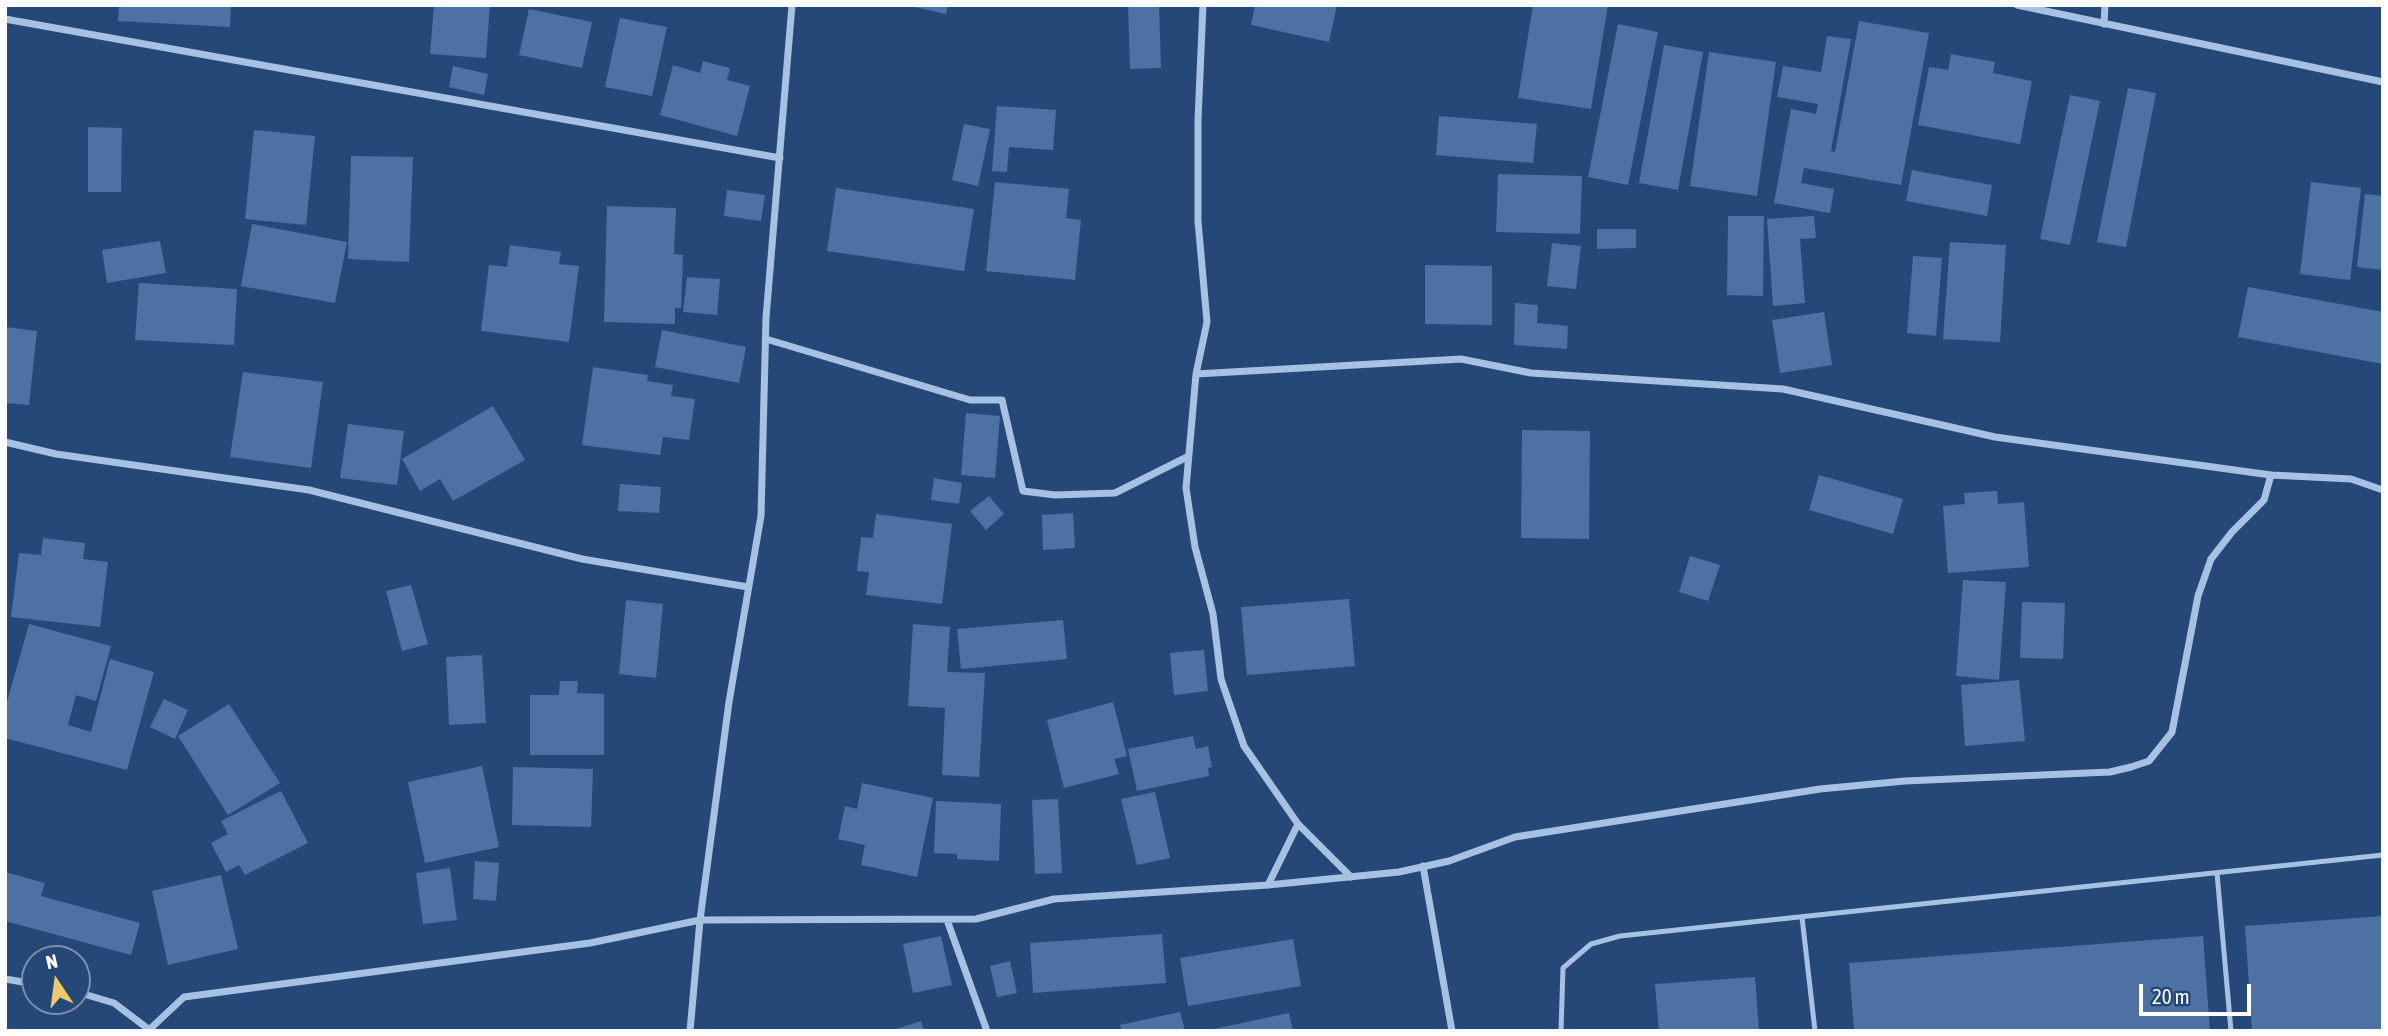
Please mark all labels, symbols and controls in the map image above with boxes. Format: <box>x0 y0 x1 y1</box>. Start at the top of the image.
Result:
north arrow <box>21 945 91 1015</box>
text: N <box>44 950 60 973</box>
scale bar <box>2143 970 2255 1014</box>
text: 20 m <box>2152 984 2190 1008</box>

